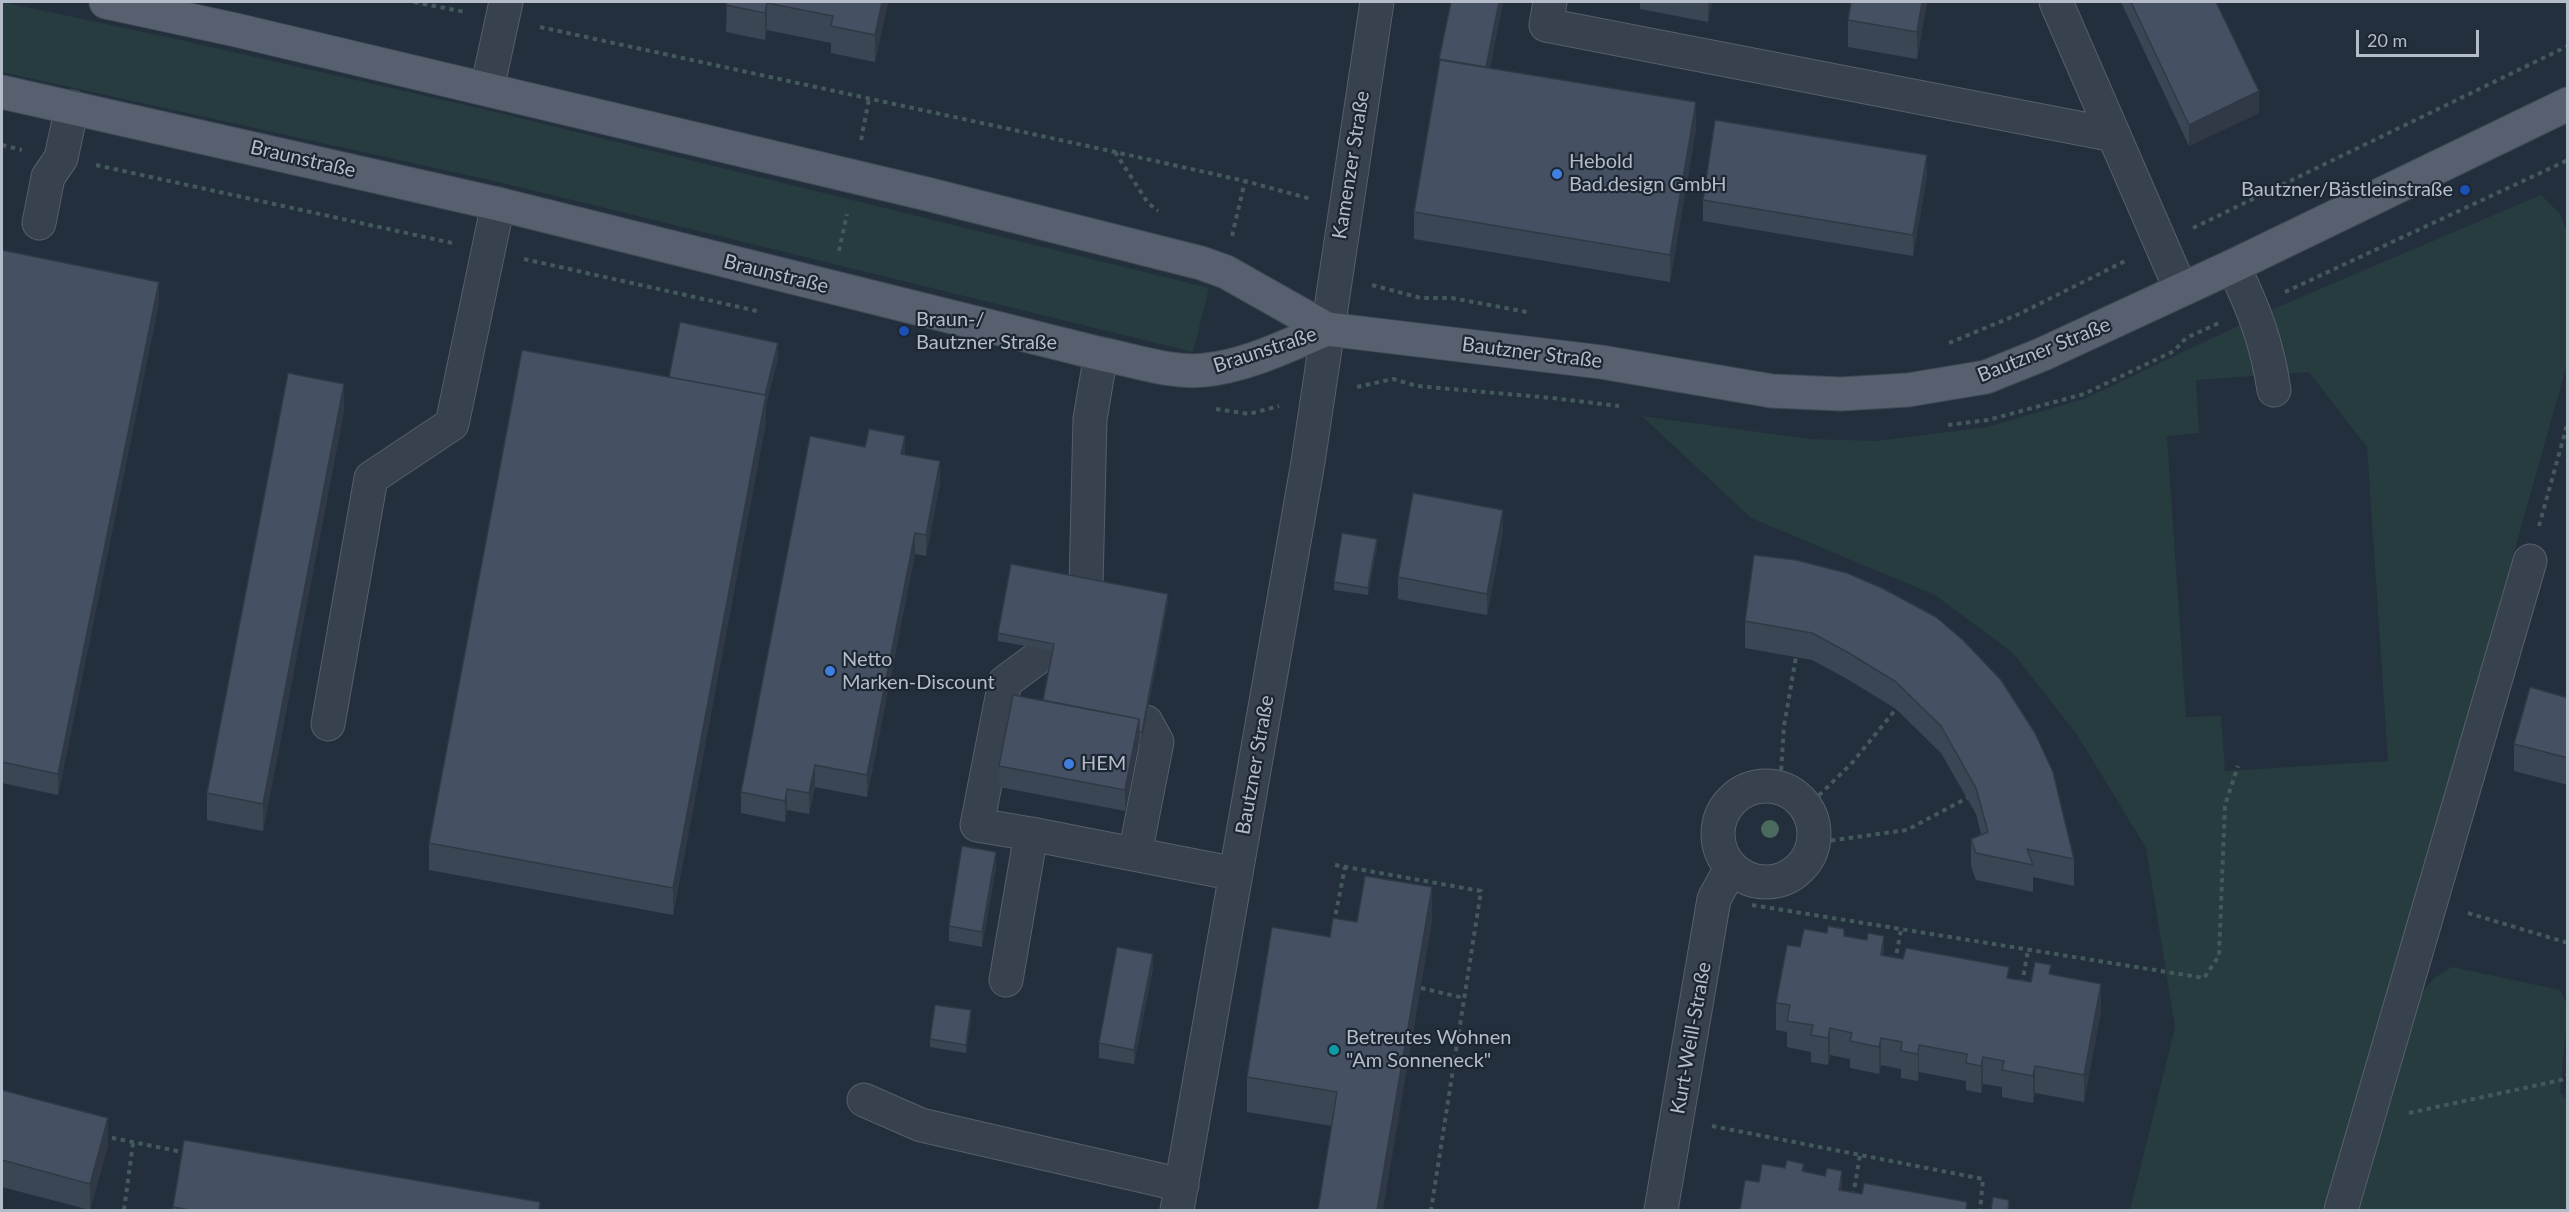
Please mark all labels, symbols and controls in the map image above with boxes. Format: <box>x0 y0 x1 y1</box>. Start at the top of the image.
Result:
scale bar <box>2359 18 2482 56</box>
text: 20 m <box>2367 29 2407 51</box>
street label: Kamenzer Straße <box>1327 89 1375 241</box>
street label: Braunstraße <box>248 135 358 183</box>
place label: Hebold Bad.design GmbH <box>1569 150 1727 197</box>
marker: Hebold Bad.design GmbH <box>1550 167 1564 181</box>
place label: Bautzner/Bästleinstraße <box>2241 178 2453 202</box>
marker: Bautzner/Bästleinstraße <box>2458 183 2472 197</box>
street label: Braunstraße <box>721 249 831 299</box>
place label: Braun-/ Bautzner Straße <box>916 308 1057 355</box>
street label: Bautzner Straße <box>1974 312 2114 388</box>
street label: Braunstraße <box>1210 322 1320 378</box>
marker: Braun-/ Bautzner Straße <box>897 324 911 338</box>
street label: Bautzner Straße <box>1461 332 1603 374</box>
place label: Netto Marken-Discount <box>842 648 995 695</box>
marker: Netto Marken-Discount <box>823 664 837 678</box>
street label: Bautzner Straße <box>1231 693 1279 837</box>
place label: HEM <box>1081 752 1126 776</box>
marker: HEM <box>1062 757 1076 771</box>
street label: Kurt-Weill-Straße <box>1666 960 1716 1116</box>
place label: Betreutes Wohnen "Am Sonneneck" <box>1346 1026 1511 1073</box>
marker: Betreutes Wohnen "Am Sonneneck" <box>1327 1043 1341 1057</box>

